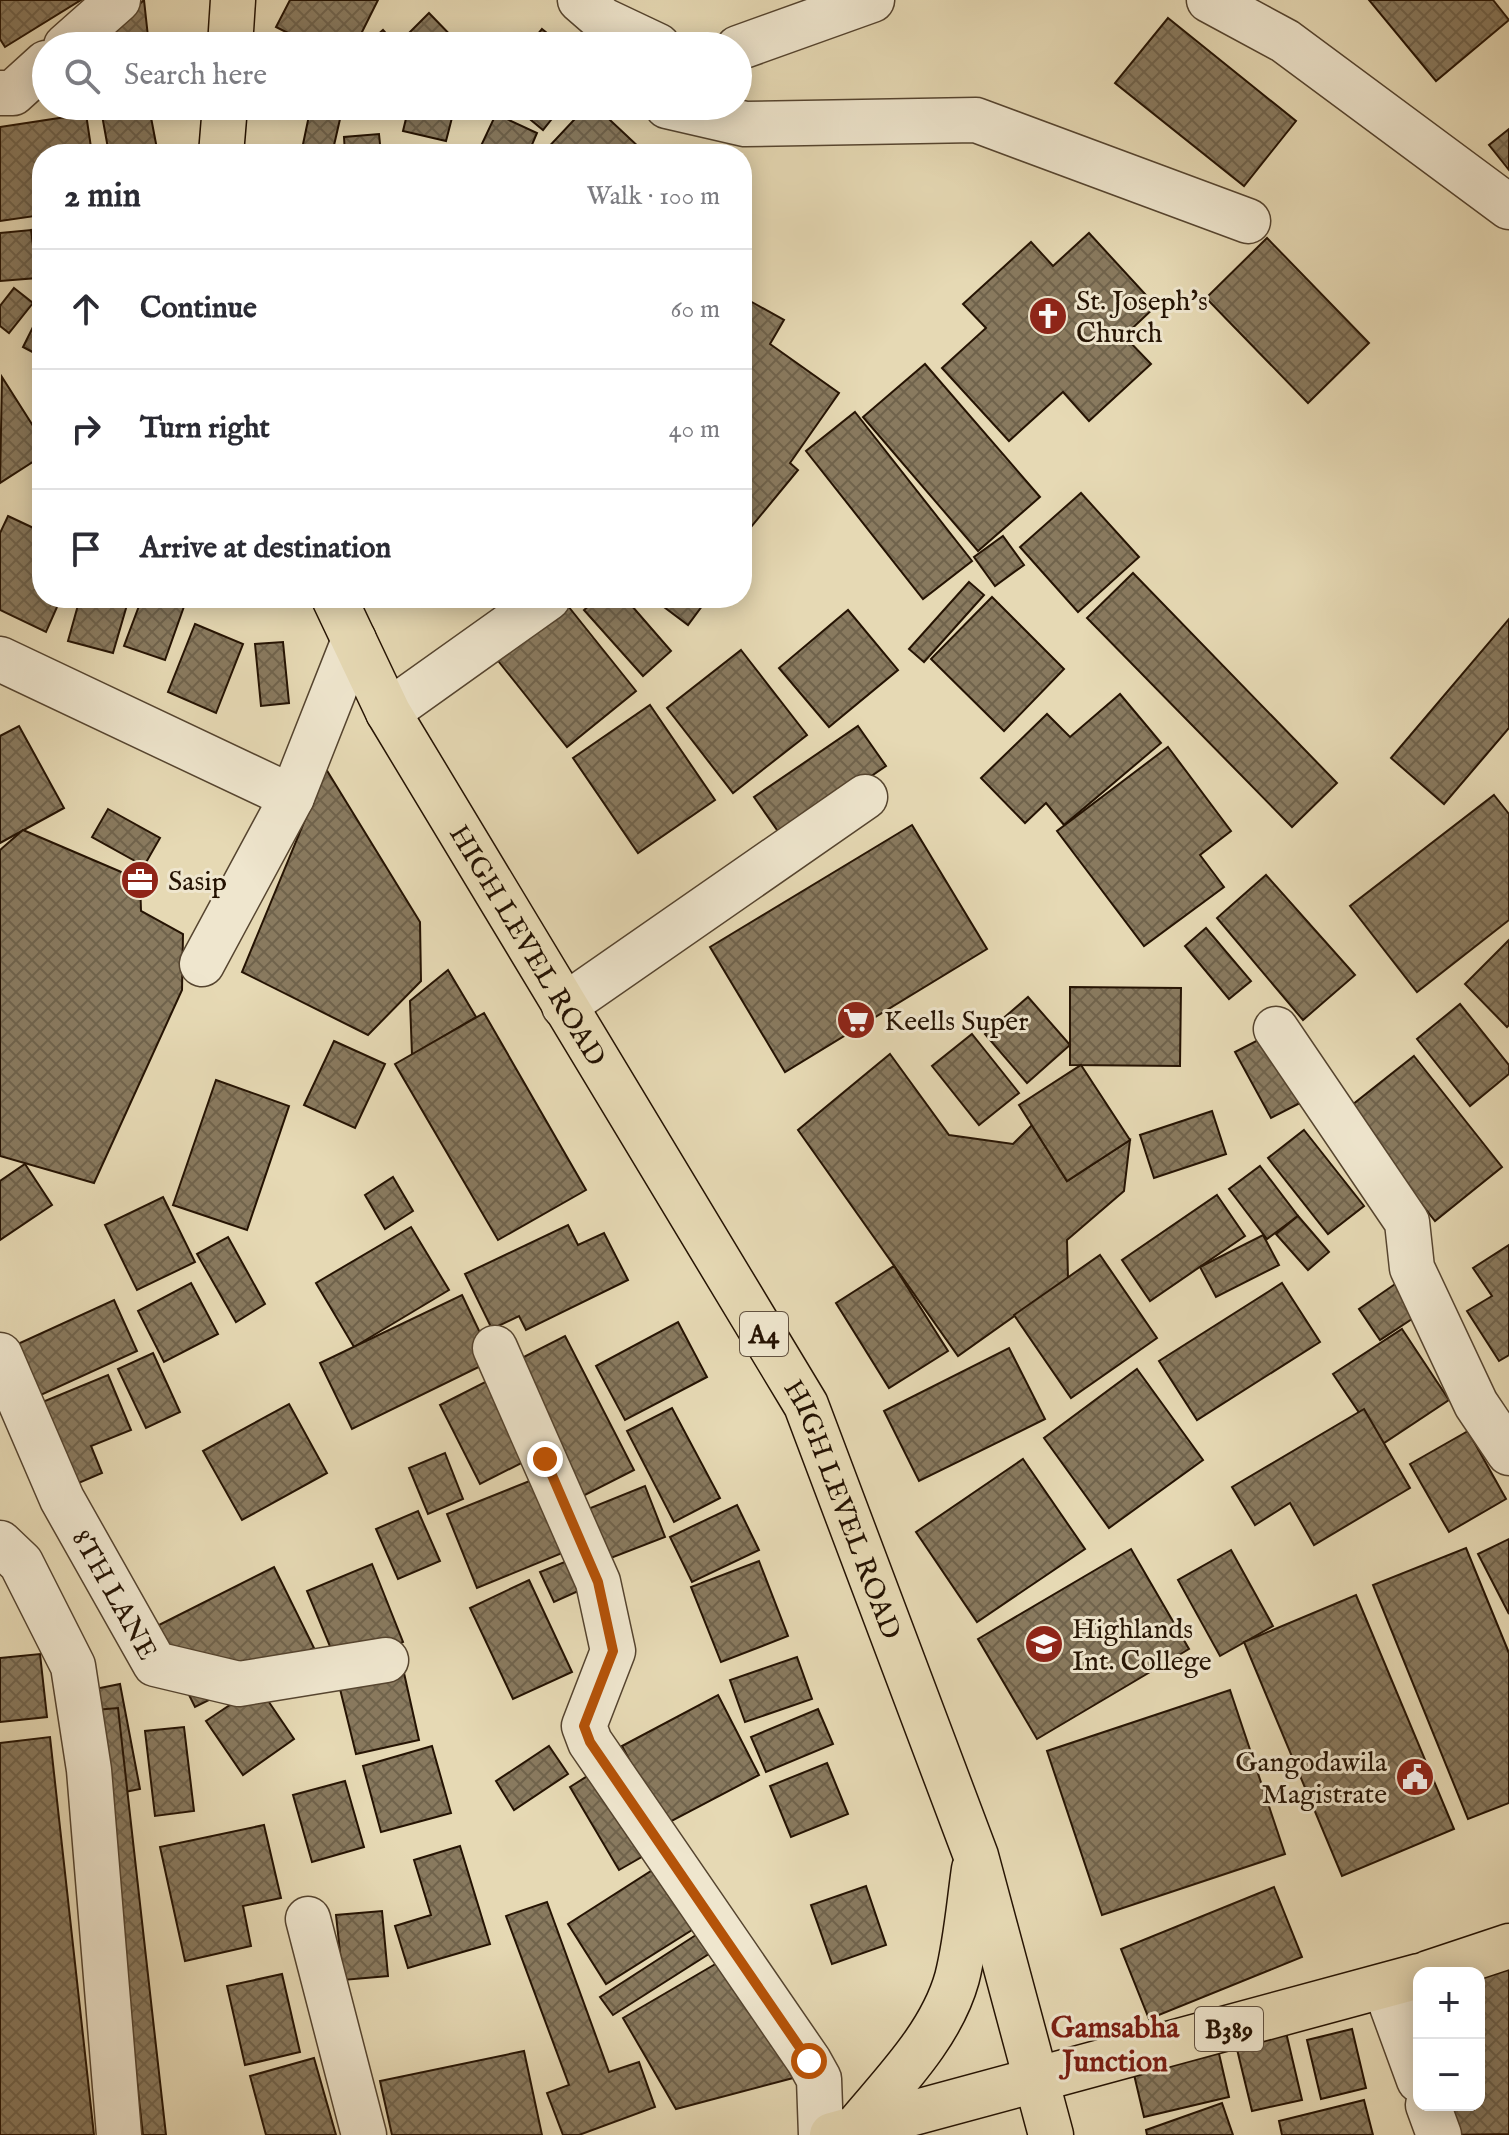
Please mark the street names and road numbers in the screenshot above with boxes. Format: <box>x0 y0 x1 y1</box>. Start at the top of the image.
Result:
street label: HIGH LEVEL ROAD <box>440 819 612 1073</box>
road number: A4 <box>740 1312 788 1356</box>
street label: HIGH LEVEL ROAD <box>775 1374 908 1645</box>
street label: 8TH LANE <box>63 1524 164 1667</box>
road number: B389 <box>1195 2007 1263 2051</box>

